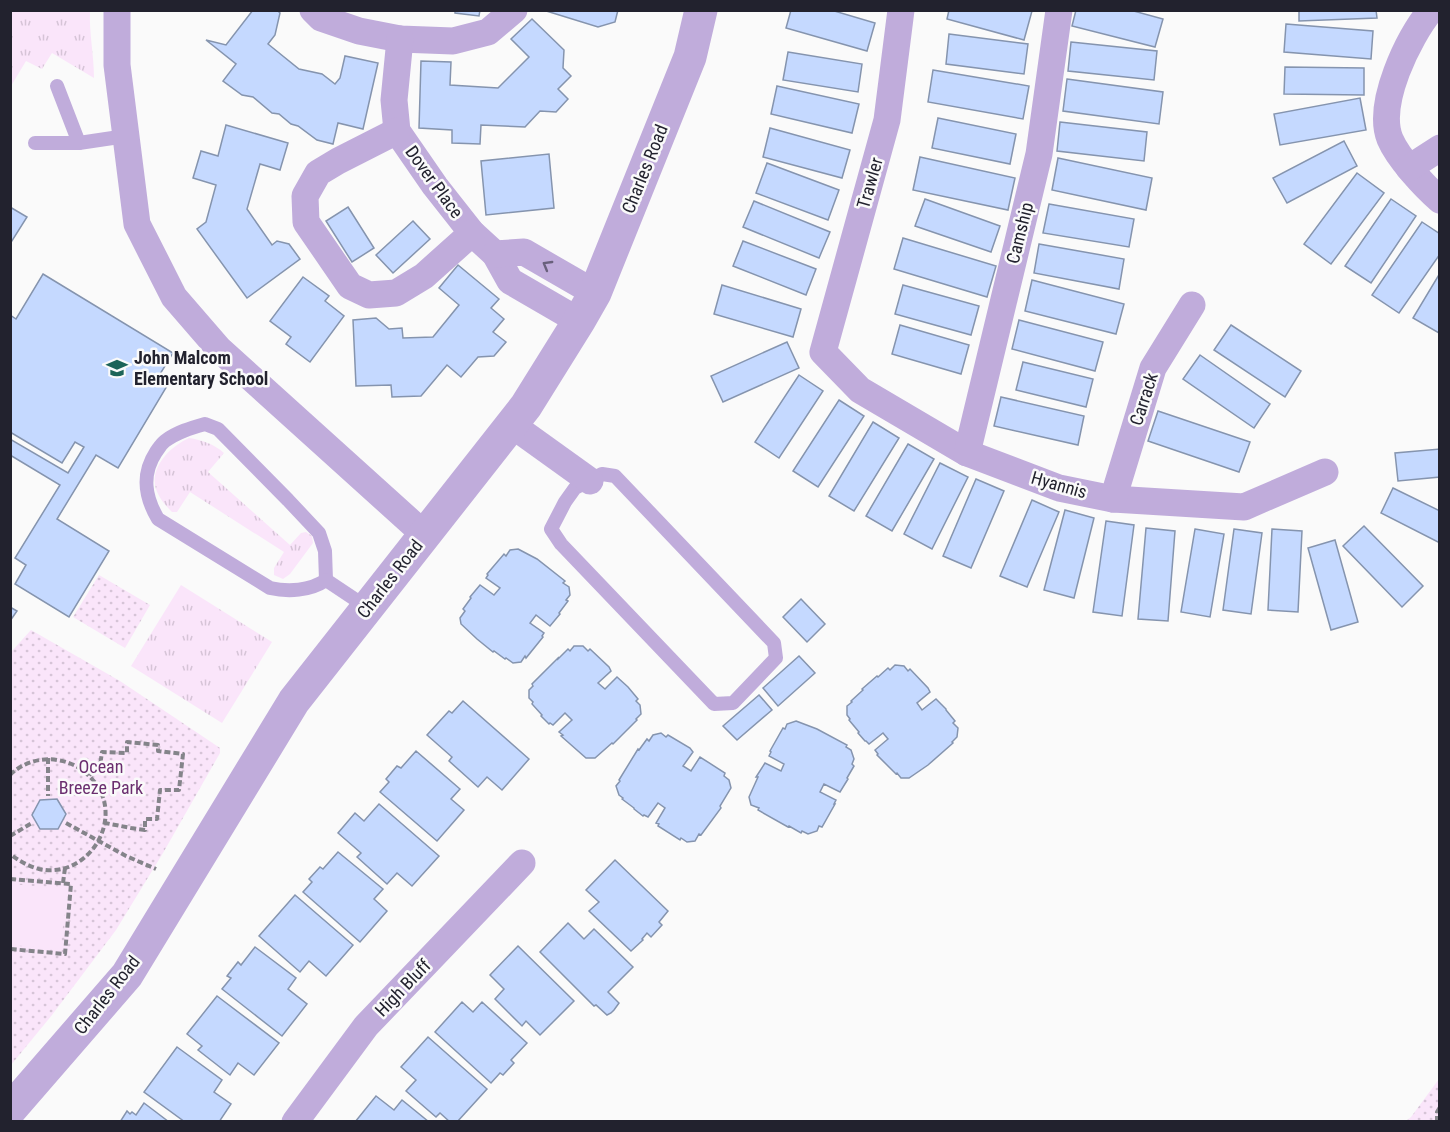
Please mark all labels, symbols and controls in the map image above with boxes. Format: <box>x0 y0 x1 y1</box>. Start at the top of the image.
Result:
street label: Charles Road <box>617 121 672 216</box>
street label: Dover Place <box>401 141 468 222</box>
street label: Trawler <box>852 154 887 211</box>
street label: Camship <box>1002 200 1037 266</box>
one-way arrow <box>543 260 553 272</box>
place label: John Malcom Elementary School <box>134 347 268 389</box>
school or university icon: John Malcom Elementary School <box>105 356 129 380</box>
street label: Carrack <box>1125 370 1162 428</box>
street label: Hyannis <box>1029 467 1089 502</box>
street label: Charles Road <box>352 535 427 622</box>
park label: Ocean Breeze Park <box>59 756 143 798</box>
street label: Charles Road <box>69 951 144 1038</box>
street label: High Bluff <box>370 955 435 1021</box>

